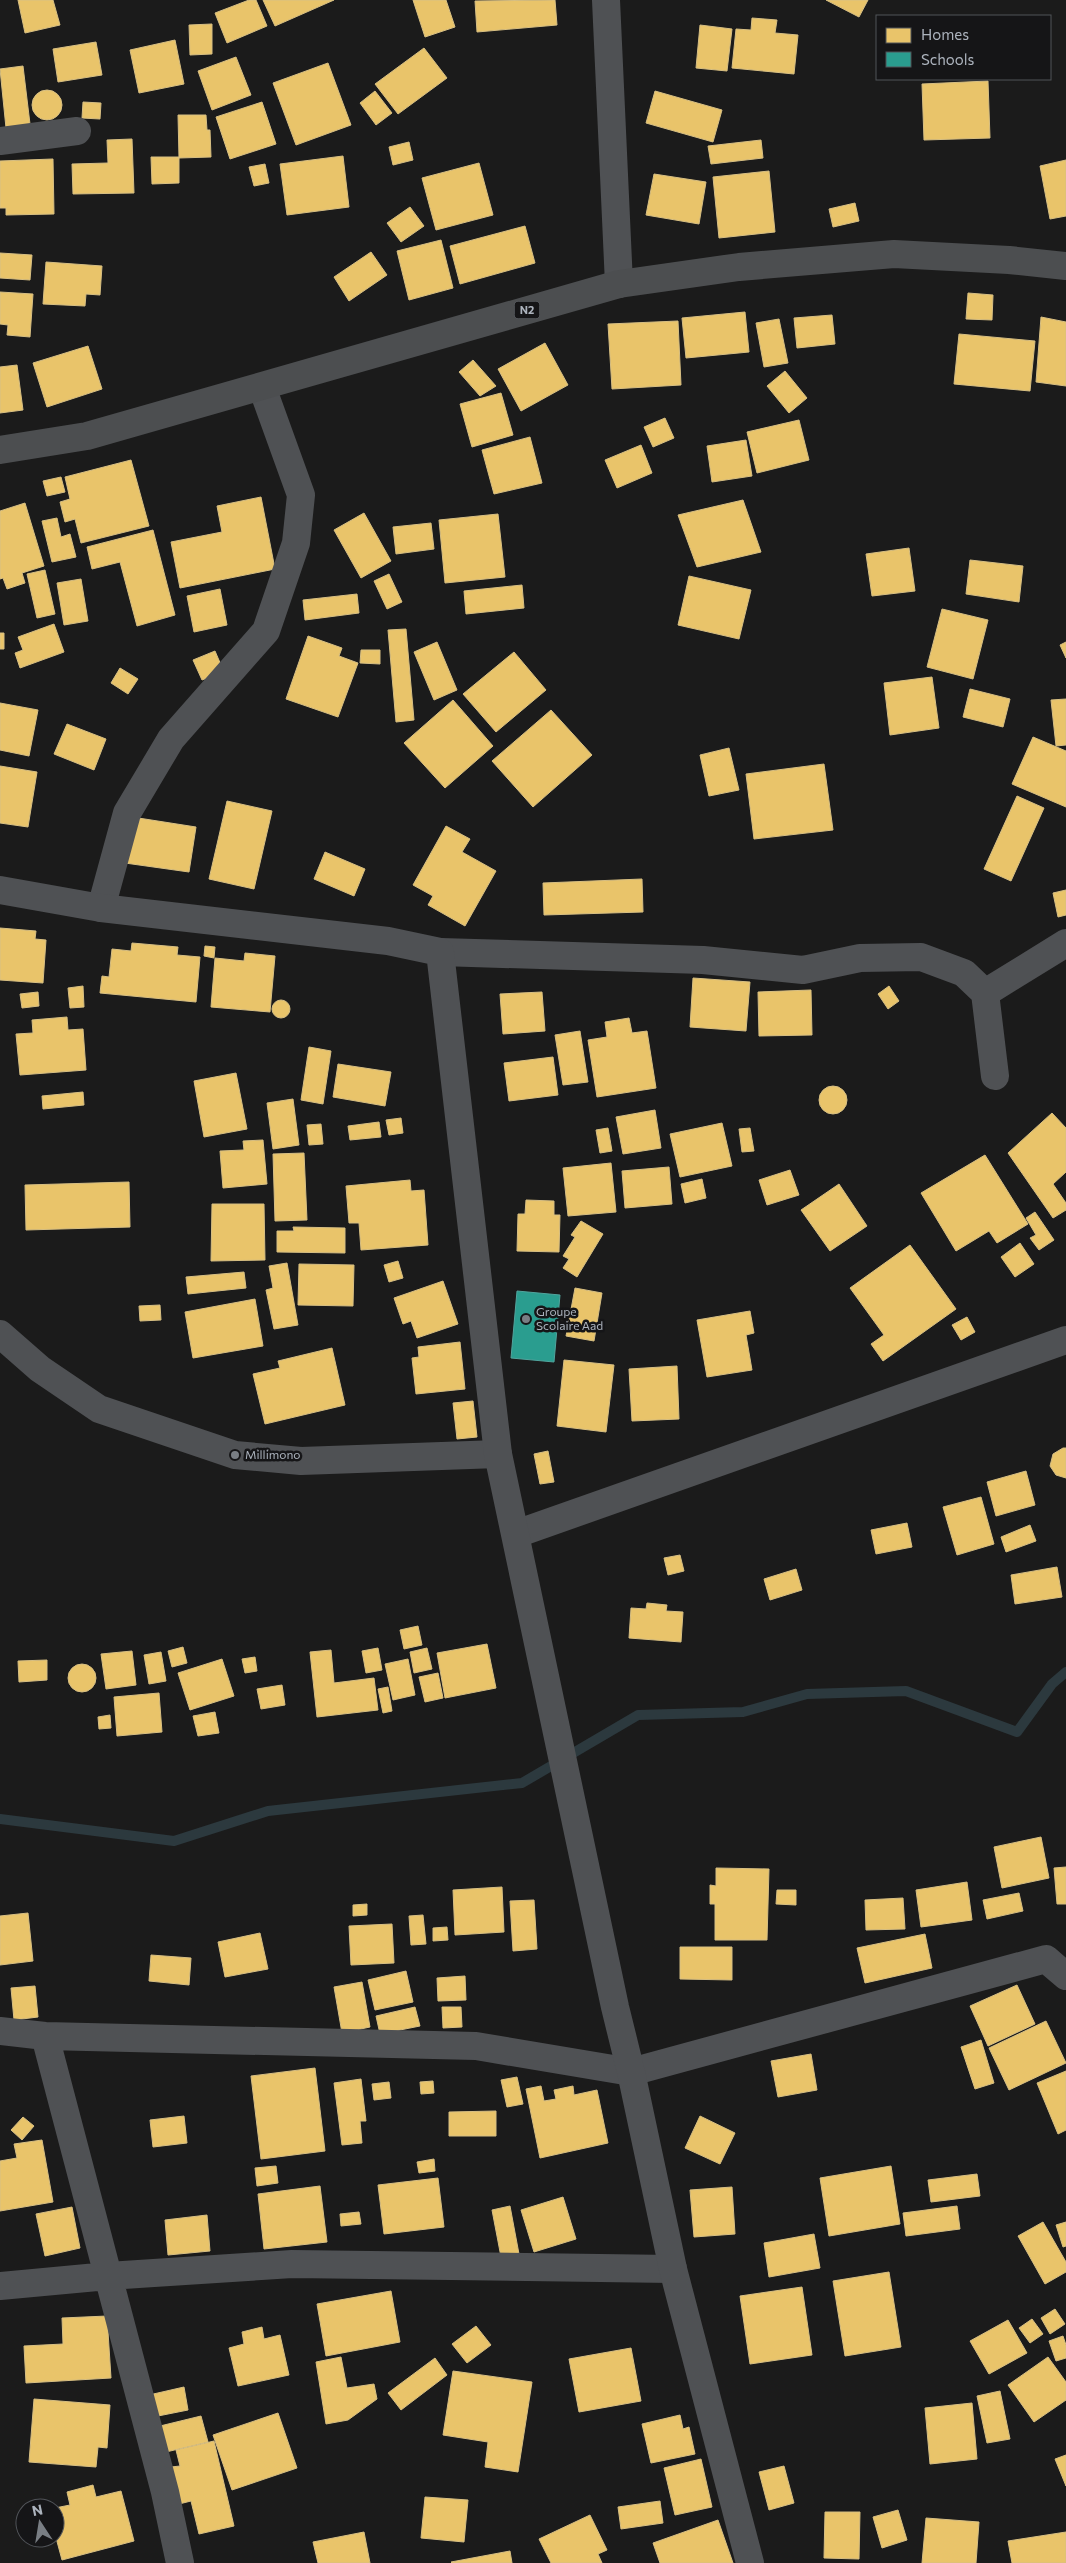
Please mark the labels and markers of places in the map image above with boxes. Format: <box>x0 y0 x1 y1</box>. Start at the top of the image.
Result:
place label: Groupe Scolaire Aad <box>536 1304 603 1332</box>
marker: Groupe Scolaire Aad <box>520 1313 532 1325</box>
place label: Millimono <box>245 1447 300 1461</box>
marker: Millimono <box>229 1449 241 1461</box>

